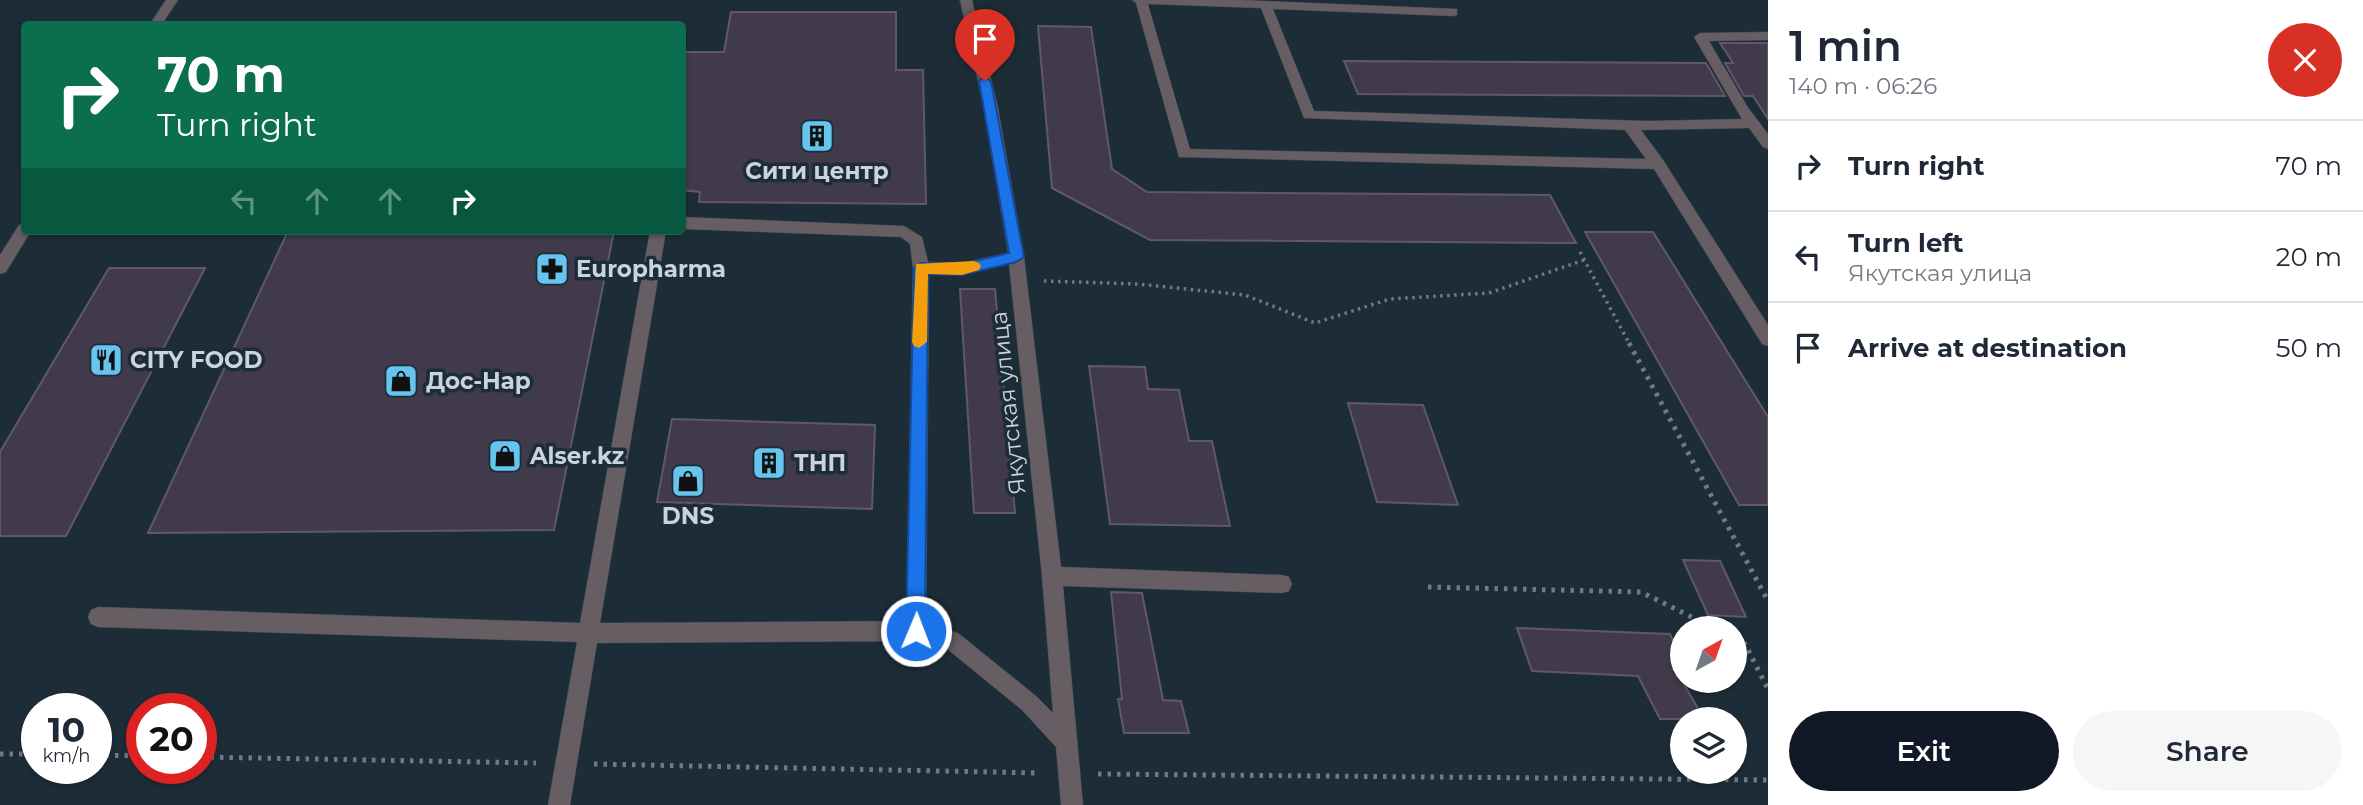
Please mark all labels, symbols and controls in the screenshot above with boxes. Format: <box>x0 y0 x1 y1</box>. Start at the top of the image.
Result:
pin <box>955 9 1015 81</box>
icon: arrive <box>966 20 1004 58</box>
text: 1 min <box>1789 20 1902 72</box>
button: close <box>2268 23 2342 97</box>
text: 70 m <box>157 45 285 104</box>
icon: right <box>42 49 133 140</box>
text: 140 m · 06:26 <box>1789 72 1937 100</box>
text: Turn right <box>157 105 317 144</box>
building icon: Сити центр <box>798 117 836 155</box>
icon: right <box>1789 147 1827 185</box>
text: Turn right <box>1848 150 1984 182</box>
text: 70 m <box>2276 150 2342 182</box>
place label: Сити центр <box>745 157 889 185</box>
icon: left <box>225 182 263 220</box>
icon: ahead <box>298 182 336 220</box>
icon: ahead <box>371 182 409 220</box>
icon: right <box>444 182 482 220</box>
text: Turn left <box>1848 227 1964 259</box>
icon: left <box>1789 238 1827 276</box>
text: 20 m <box>2276 241 2342 273</box>
pharmacy icon: Europharma <box>533 250 571 288</box>
place label: Europharma <box>576 255 726 283</box>
text: Якутская улица <box>1848 259 2032 287</box>
street label: Якутская улица <box>984 310 1032 496</box>
icon: arrive <box>1789 329 1827 367</box>
text: Arrive at destination <box>1848 332 2127 364</box>
text: 50 m <box>2276 332 2342 364</box>
restaurant icon: CITY FOOD <box>87 341 125 379</box>
place label: CITY FOOD <box>130 346 263 374</box>
shop icon: Дос-Нар <box>382 362 420 400</box>
place label: Дос-Нар <box>426 367 531 395</box>
shop icon: Alser.kz <box>486 437 524 475</box>
place label: Alser.kz <box>529 442 624 470</box>
building icon: ТНП <box>750 444 788 482</box>
place label: ТНП <box>794 449 846 477</box>
shop icon: DNS <box>669 462 707 500</box>
place label: DNS <box>662 502 714 530</box>
position arrow <box>879 594 953 668</box>
north arrow <box>1670 616 1746 693</box>
map controls <box>1670 616 1747 784</box>
speed limit sign: 20 <box>126 693 217 784</box>
button: layers <box>1670 707 1747 784</box>
text: 10 <box>48 708 85 751</box>
button: Exit <box>1789 711 2059 791</box>
button: Share <box>2073 711 2342 791</box>
text: km/h <box>42 745 91 767</box>

